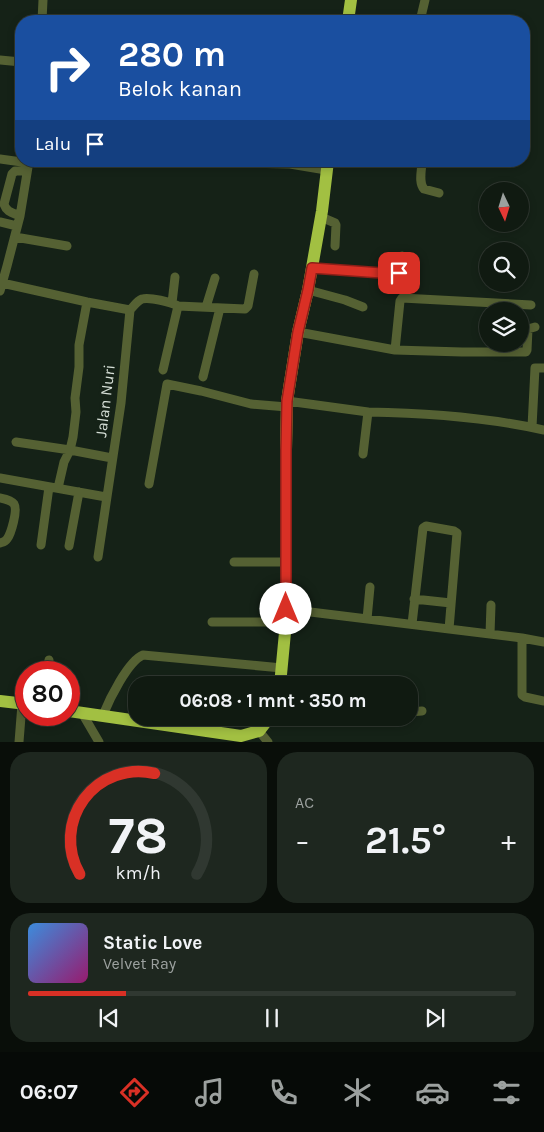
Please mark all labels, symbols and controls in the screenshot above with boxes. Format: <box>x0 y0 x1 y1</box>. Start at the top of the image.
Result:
text: 280 m <box>118 34 226 75</box>
icon: right <box>35 35 100 100</box>
text: Belok kanan <box>118 76 242 102</box>
icon: arrive <box>81 130 109 158</box>
text: Lalu <box>35 133 71 155</box>
north arrow <box>479 182 529 232</box>
map controls <box>479 182 529 352</box>
button: search <box>479 242 529 292</box>
pin <box>378 252 420 294</box>
icon: arrive <box>385 259 413 287</box>
button: layers <box>479 302 529 352</box>
street label: Jalan Nuri <box>91 364 119 438</box>
position arrow <box>259 582 311 634</box>
speed limit sign: 80 <box>15 661 80 726</box>
text: 06:08 · 1 mnt · 350 m <box>179 690 367 712</box>
text: AC <box>295 793 314 812</box>
text: 78 <box>109 805 168 866</box>
text: 21.5° <box>365 818 446 863</box>
text: − <box>295 824 310 857</box>
text: + <box>501 824 516 857</box>
text: km/h <box>116 863 161 884</box>
text: Static Love <box>103 932 202 954</box>
text: Velvet Ray <box>103 954 176 973</box>
icon: previous <box>95 1004 123 1032</box>
icon: pause <box>258 1004 286 1032</box>
icon: next <box>421 1004 449 1032</box>
icon: directions <box>117 1075 152 1110</box>
icon: music <box>192 1075 227 1110</box>
icon: phone <box>266 1075 301 1110</box>
icon: climate <box>340 1075 375 1110</box>
icon: car <box>415 1075 450 1110</box>
icon: filters <box>489 1075 524 1110</box>
text: 06:07 <box>20 1079 78 1105</box>

